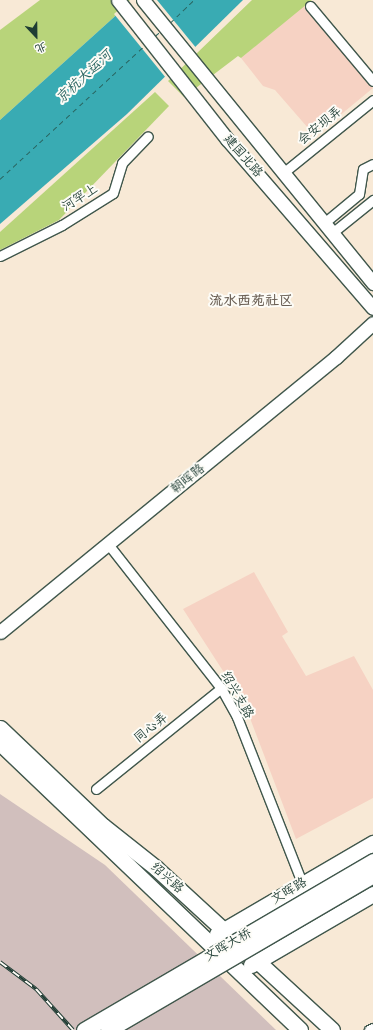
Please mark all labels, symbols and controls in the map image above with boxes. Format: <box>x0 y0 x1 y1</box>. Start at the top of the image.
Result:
north arrow <box>16 16 56 56</box>
text: 北 <box>33 40 48 56</box>
water label: 京杭大运河 <box>53 47 115 107</box>
street label: 会安坝弄 <box>295 104 345 148</box>
street label: 建国北路 <box>220 131 266 181</box>
street label: 河罕上 <box>59 181 101 215</box>
district label: 流水西苑社区 <box>209 293 293 309</box>
street label: 朝晖路 <box>168 461 208 497</box>
street label: 绍兴支路 <box>217 669 257 721</box>
street label: 同心弄 <box>131 710 171 746</box>
street label: 绍兴路 <box>147 859 187 897</box>
street label: 文晖路 <box>268 874 310 908</box>
street label: 文晖大桥 <box>202 925 254 965</box>

